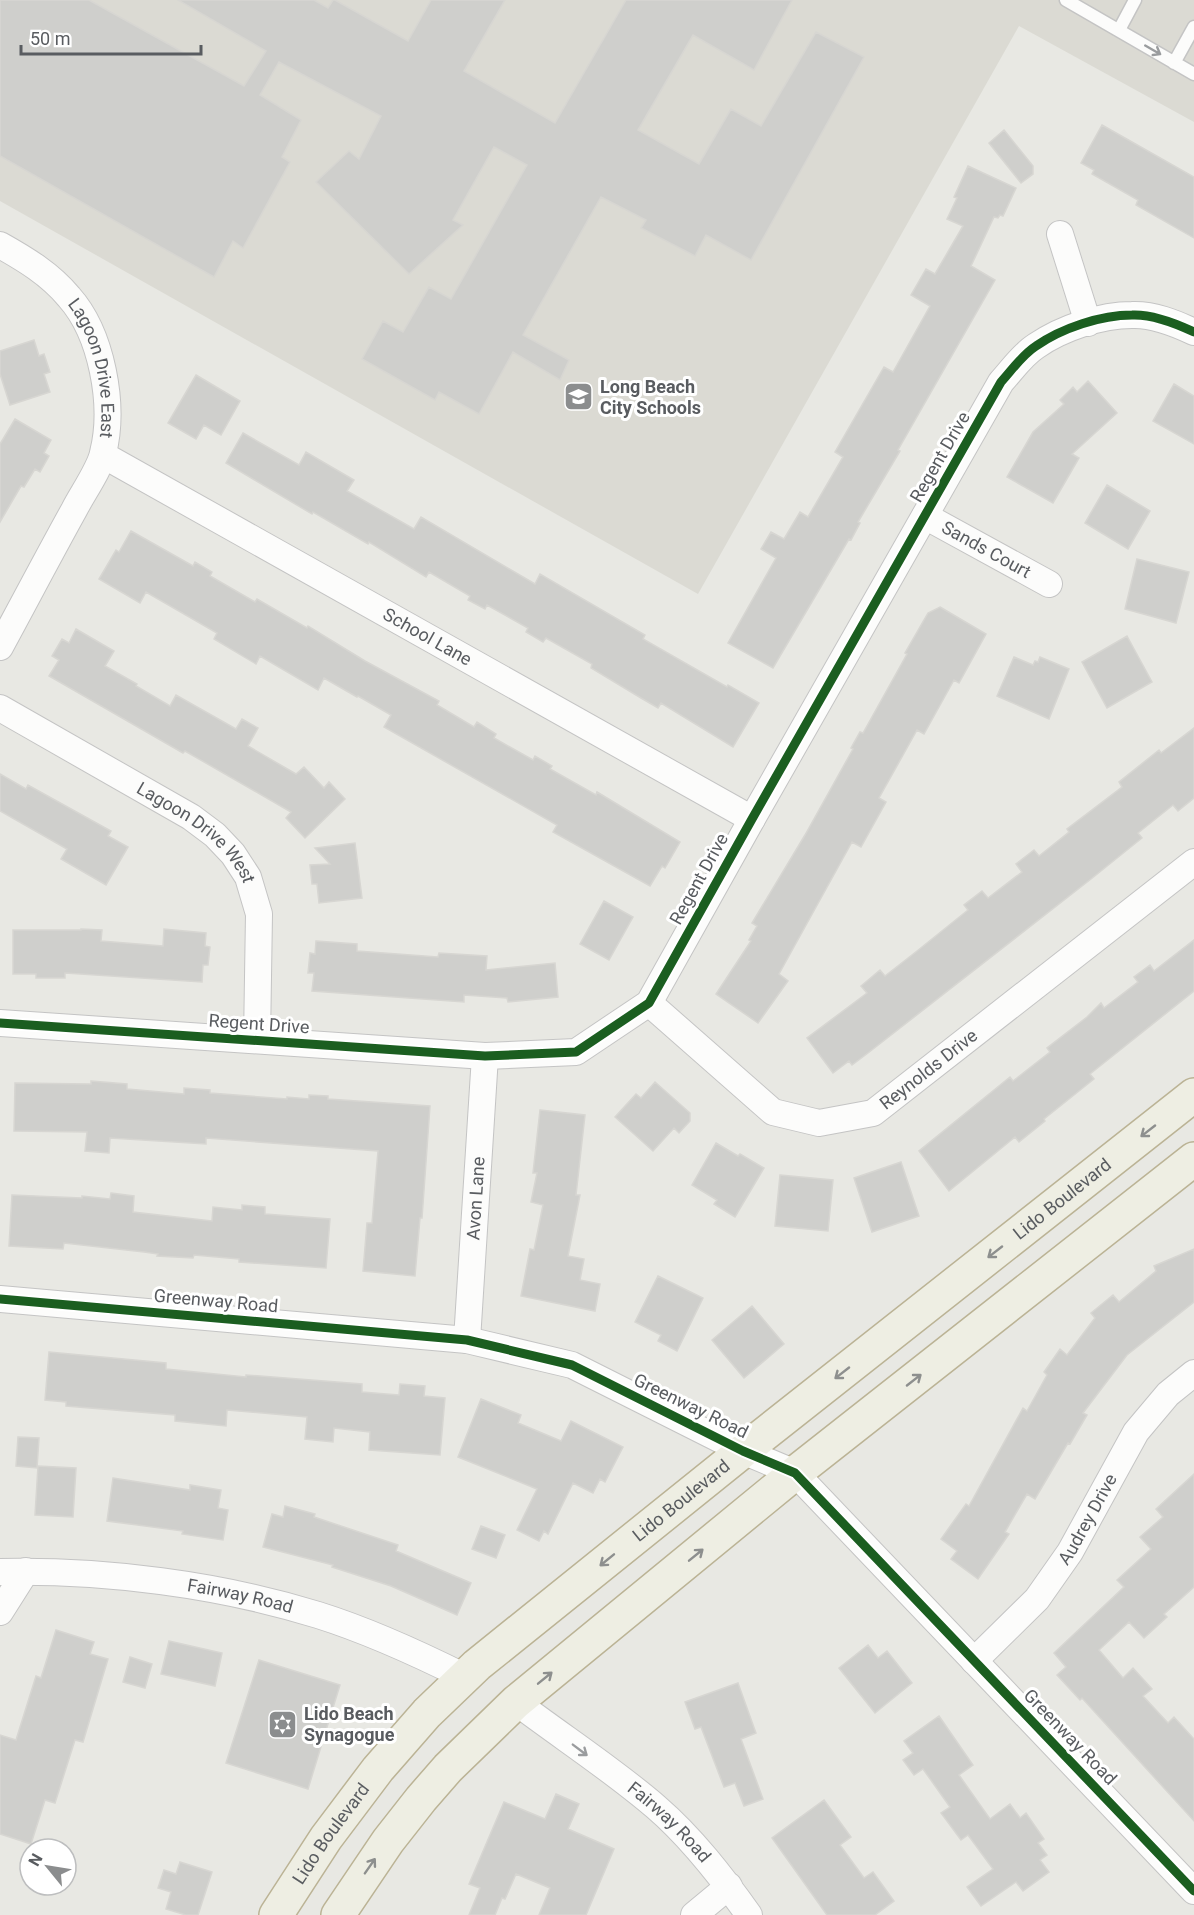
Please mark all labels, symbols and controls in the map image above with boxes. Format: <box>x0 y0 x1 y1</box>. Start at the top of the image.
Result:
scale bar <box>21 18 201 56</box>
text: 50 m <box>30 28 70 49</box>
one-way arrow <box>1144 45 1161 57</box>
street label: Lagoon Drive East <box>64 294 118 439</box>
place label: Long Beach City Schools <box>600 376 701 418</box>
school or university icon: Long Beach City Schools <box>563 381 595 413</box>
street label: Regent Drive <box>905 408 974 506</box>
street label: Sands Court <box>938 516 1035 582</box>
street label: School Lane <box>380 603 476 670</box>
street label: Lagoon Drive West <box>133 777 260 885</box>
street label: Regent Drive <box>665 829 732 928</box>
street label: Regent Drive <box>208 1010 310 1037</box>
street label: Reynolds Drive <box>875 1024 981 1114</box>
one-way arrow <box>1140 1125 1156 1138</box>
street label: Lido Boulevard <box>1009 1154 1115 1244</box>
street label: Avon Lane <box>462 1156 489 1241</box>
one-way arrow <box>987 1245 1003 1258</box>
street label: Greenway Road <box>153 1285 279 1316</box>
one-way arrow <box>834 1366 850 1379</box>
street label: Greenway Road <box>631 1369 752 1442</box>
one-way arrow <box>905 1373 921 1386</box>
street label: Lido Boulevard <box>628 1455 734 1546</box>
street label: Audrey Drive <box>1053 1470 1121 1568</box>
one-way arrow <box>688 1548 704 1561</box>
one-way arrow <box>599 1553 615 1566</box>
street label: Fairway Road <box>186 1574 296 1617</box>
one-way arrow <box>537 1672 553 1685</box>
street label: Greenway Road <box>1019 1685 1121 1789</box>
place label: Lido Beach Synagogue <box>304 1703 395 1745</box>
synagogue icon: Lido Beach Synagogue <box>267 1708 299 1740</box>
one-way arrow <box>571 1743 587 1756</box>
street label: Fairway Road <box>624 1777 716 1866</box>
street label: Lido Boulevard <box>288 1779 373 1888</box>
north arrow <box>18 1837 78 1897</box>
text: N <box>24 1850 46 1869</box>
one-way arrow <box>364 1858 376 1875</box>

